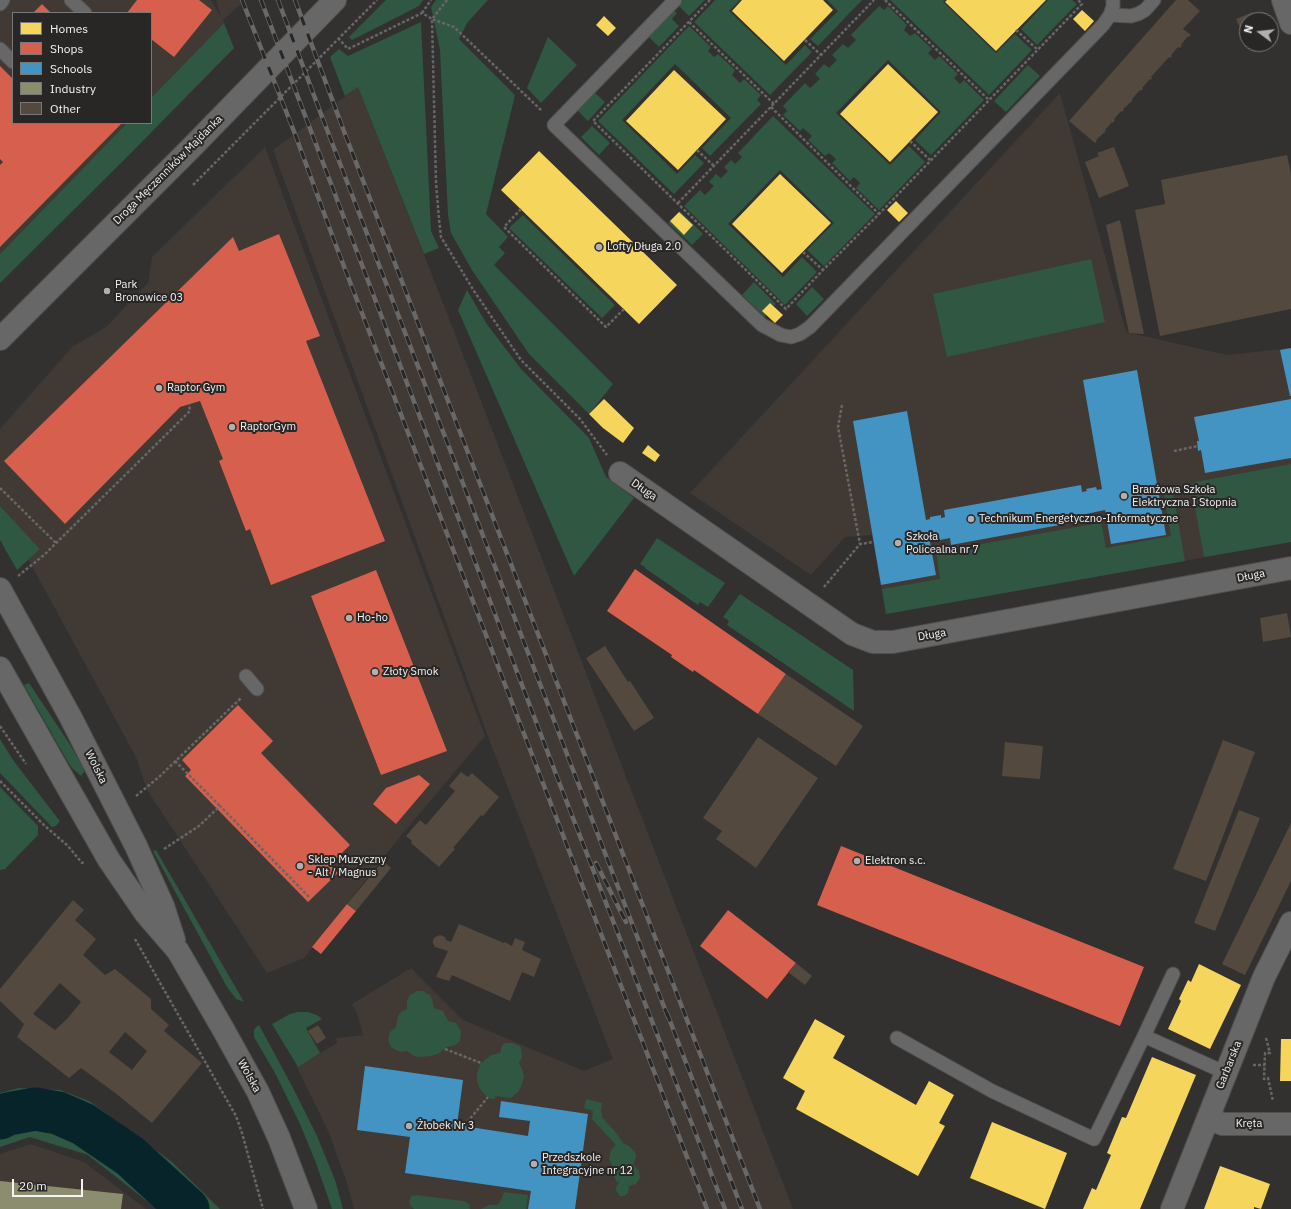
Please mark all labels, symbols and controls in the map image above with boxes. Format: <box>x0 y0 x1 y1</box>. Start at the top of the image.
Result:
legend <box>12 12 152 124</box>
north arrow <box>1239 12 1279 52</box>
text: Homes <box>50 21 88 36</box>
text: N <box>1241 23 1256 35</box>
text: Shops <box>50 41 83 56</box>
text: Schools <box>50 61 92 76</box>
text: Industry <box>50 81 96 96</box>
text: Other <box>50 101 81 116</box>
street label: Droga Męczenników Majdanka <box>111 113 225 227</box>
place label: Lofty Długa 2.0 <box>607 240 681 254</box>
marker: Lofty Długa 2.0 <box>594 242 604 252</box>
place label: Park Bronowice 03 <box>115 278 183 304</box>
marker: Park Bronowice 03 <box>102 286 112 296</box>
place label: Raptor Gym <box>167 381 225 395</box>
marker: Raptor Gym <box>154 383 164 393</box>
place label: RaptorGym <box>240 420 296 434</box>
marker: RaptorGym <box>227 422 237 432</box>
street label: Długa <box>629 476 659 504</box>
place label: Branżowa Szkoła Elektryczna I Stopnia <box>1132 483 1237 509</box>
marker: Branżowa Szkoła Elektryczna I Stopnia <box>1119 491 1129 501</box>
place label: Technikum Energetyczno-Informatyczne <box>979 512 1178 526</box>
marker: Technikum Energetyczno-Informatyczne <box>966 514 976 524</box>
place label: Szkoła Policealna nr 7 <box>906 530 979 556</box>
marker: Szkoła Policealna nr 7 <box>893 538 903 548</box>
street label: Długa <box>1236 567 1266 585</box>
place label: Ho-ho <box>357 611 388 625</box>
marker: Ho-ho <box>344 613 354 623</box>
street label: Długa <box>917 626 947 644</box>
place label: Złoty Smok <box>383 665 438 679</box>
marker: Złoty Smok <box>370 667 380 677</box>
street label: Wolska <box>82 748 110 786</box>
place label: Sklep Muzyczny - Alt / Magnus <box>308 853 386 879</box>
place label: Elektron s.c. <box>865 854 926 868</box>
marker: Elektron s.c. <box>852 856 862 866</box>
marker: Sklep Muzyczny - Alt / Magnus <box>295 861 305 871</box>
street label: Garbarska <box>1213 1039 1245 1091</box>
street label: Wolska <box>235 1057 263 1095</box>
street label: Kręta <box>1236 1117 1262 1131</box>
place label: Żłobek Nr 3 <box>417 1119 474 1133</box>
marker: Żłobek Nr 3 <box>404 1121 414 1131</box>
place label: Przedszkole Integracyjne nr 12 <box>542 1151 633 1177</box>
marker: Przedszkole Integracyjne nr 12 <box>529 1159 539 1169</box>
scale bar <box>14 1171 85 1197</box>
text: 20 m <box>19 1178 47 1193</box>

